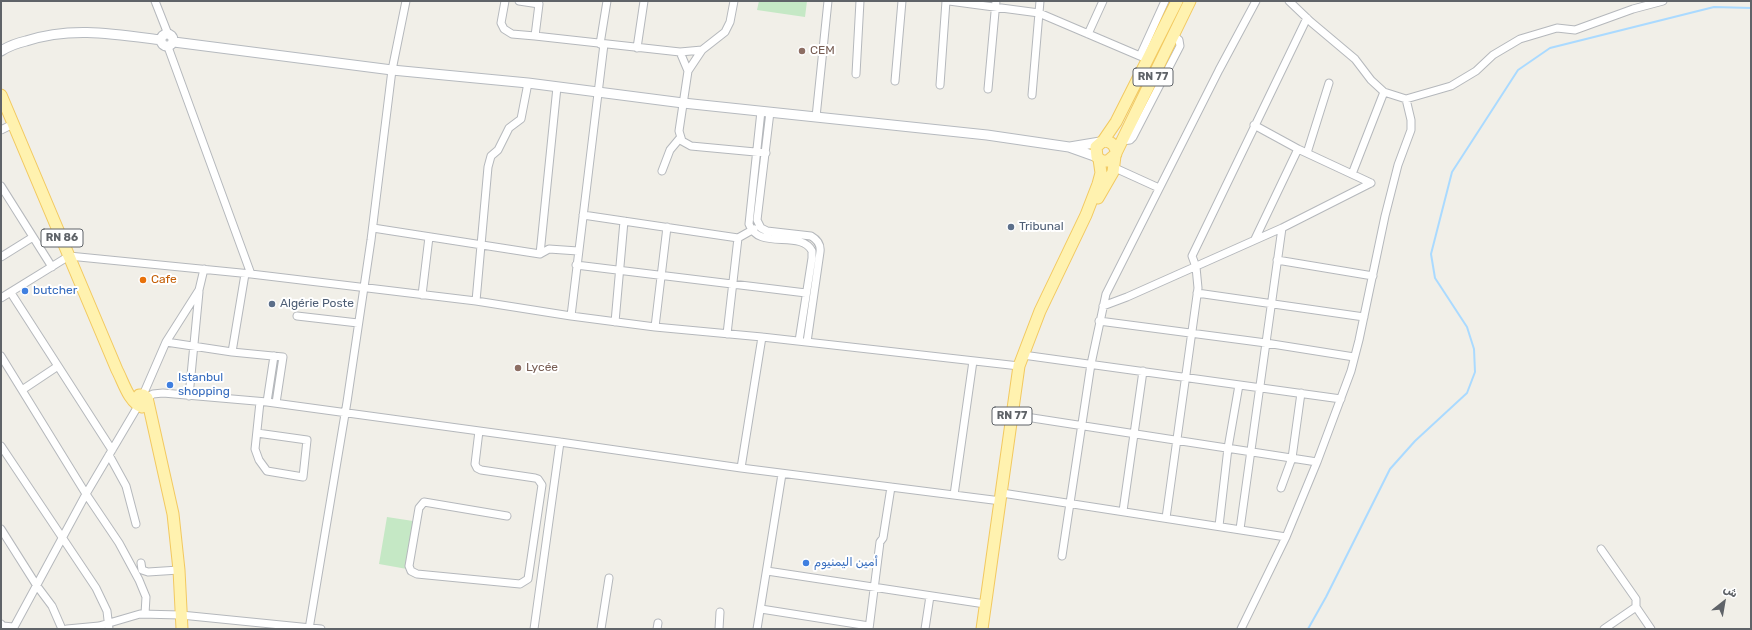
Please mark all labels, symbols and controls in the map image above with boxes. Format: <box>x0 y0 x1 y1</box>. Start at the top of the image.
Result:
place label: CEM <box>810 44 835 58</box>
marker: CEM <box>797 46 807 56</box>
road number: RN 77 <box>1133 68 1173 86</box>
place label: Tribunal <box>1019 220 1064 234</box>
marker: Tribunal <box>1006 222 1016 232</box>
road number: RN 86 <box>41 229 83 247</box>
place label: Cafe <box>151 273 177 287</box>
marker: Cafe <box>138 275 148 285</box>
place label: butcher <box>33 284 77 298</box>
marker: butcher <box>20 286 30 296</box>
place label: Algérie Poste <box>280 297 354 311</box>
marker: Algérie Poste <box>267 299 277 309</box>
place label: Lycée <box>526 361 558 375</box>
marker: Lycée <box>513 363 523 373</box>
place label: Istanbul shopping <box>178 371 230 399</box>
marker: Istanbul shopping <box>165 380 175 390</box>
road number: RN 77 <box>992 407 1032 425</box>
place label: أمين اليمنيوم <box>814 556 878 570</box>
marker: أمين اليمنيوم <box>801 558 811 568</box>
north arrow <box>1704 582 1744 622</box>
text: ش <box>1721 582 1740 600</box>

